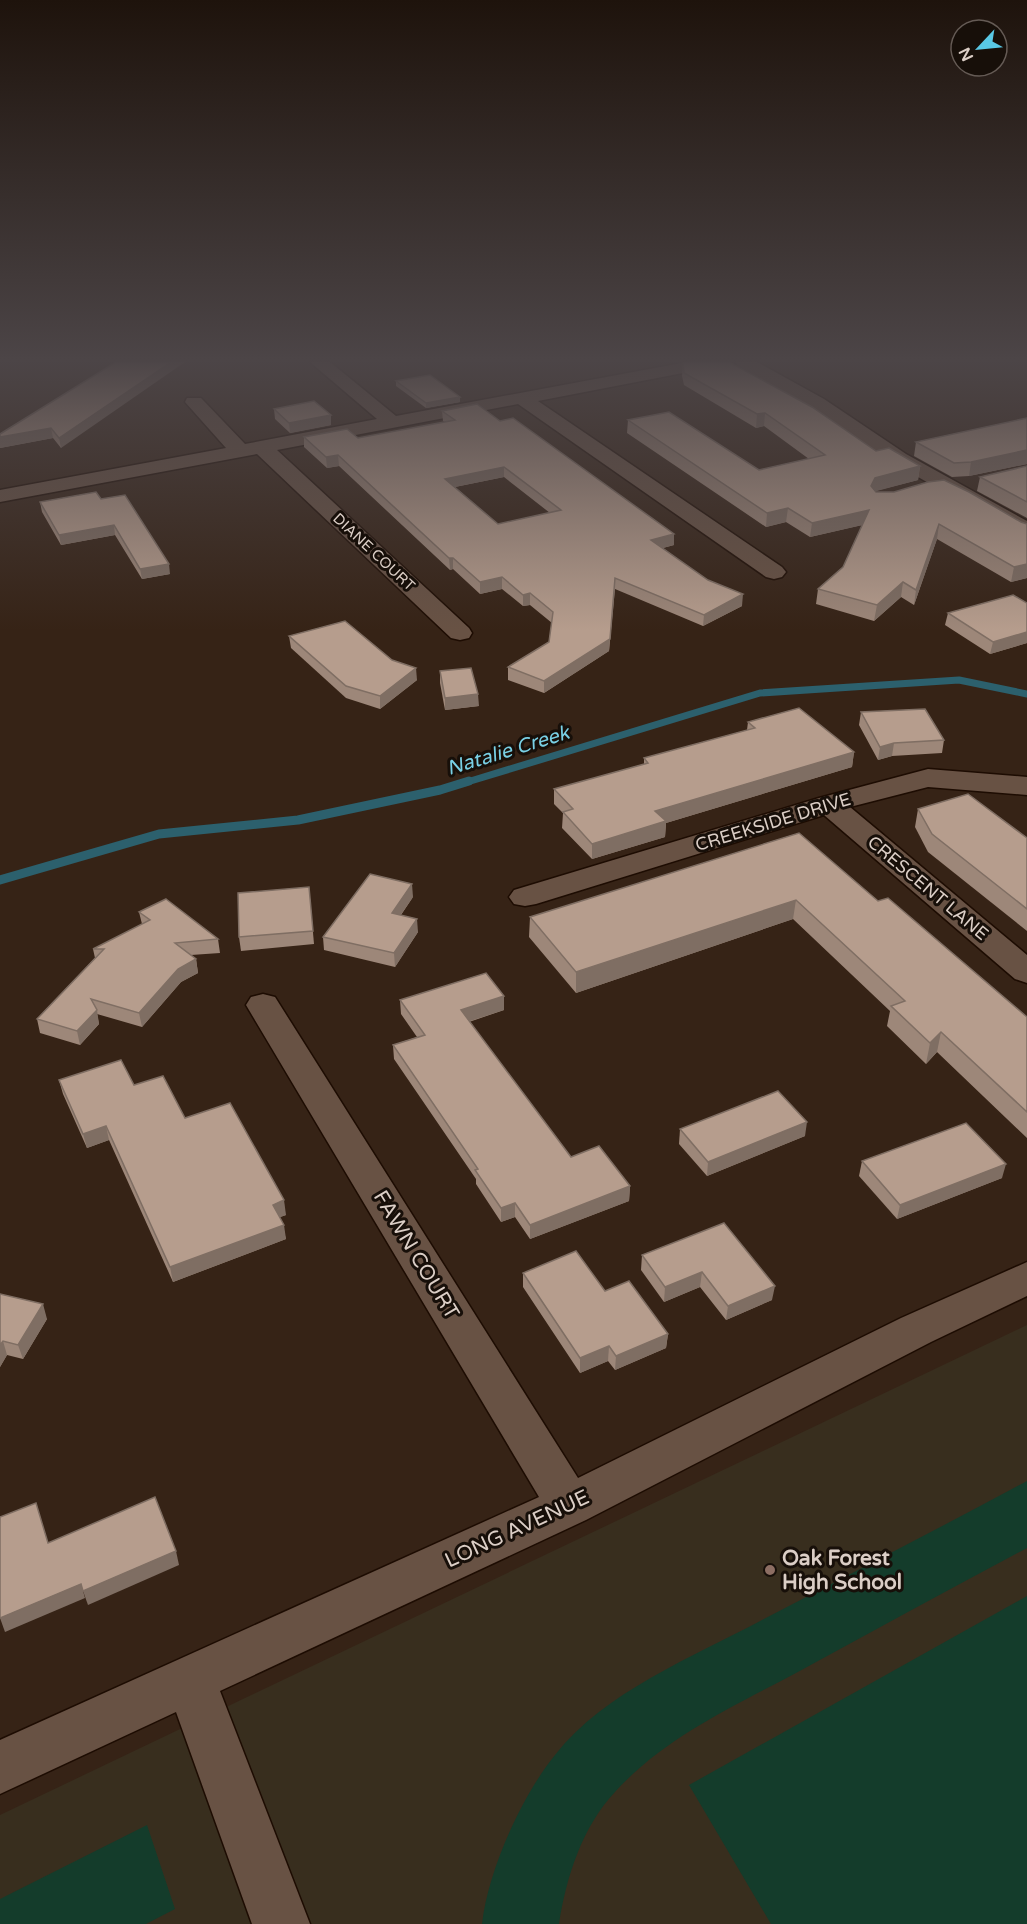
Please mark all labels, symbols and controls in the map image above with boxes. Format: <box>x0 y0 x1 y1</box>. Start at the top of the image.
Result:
north arrow <box>949 18 1009 78</box>
text: N <box>955 44 978 64</box>
street label: DIANE COURT <box>329 509 419 595</box>
water label: Natalie Creek <box>444 720 574 781</box>
street label: CREEKSIDE DRIVE <box>692 788 854 856</box>
street label: CRESCENT LANE <box>863 831 993 945</box>
street label: FAWN COURT <box>368 1186 464 1324</box>
street label: LONG AVENUE <box>441 1485 593 1573</box>
place label: Oak Forest High School <box>782 1546 902 1595</box>
marker: Oak Forest High School <box>763 1563 777 1577</box>

